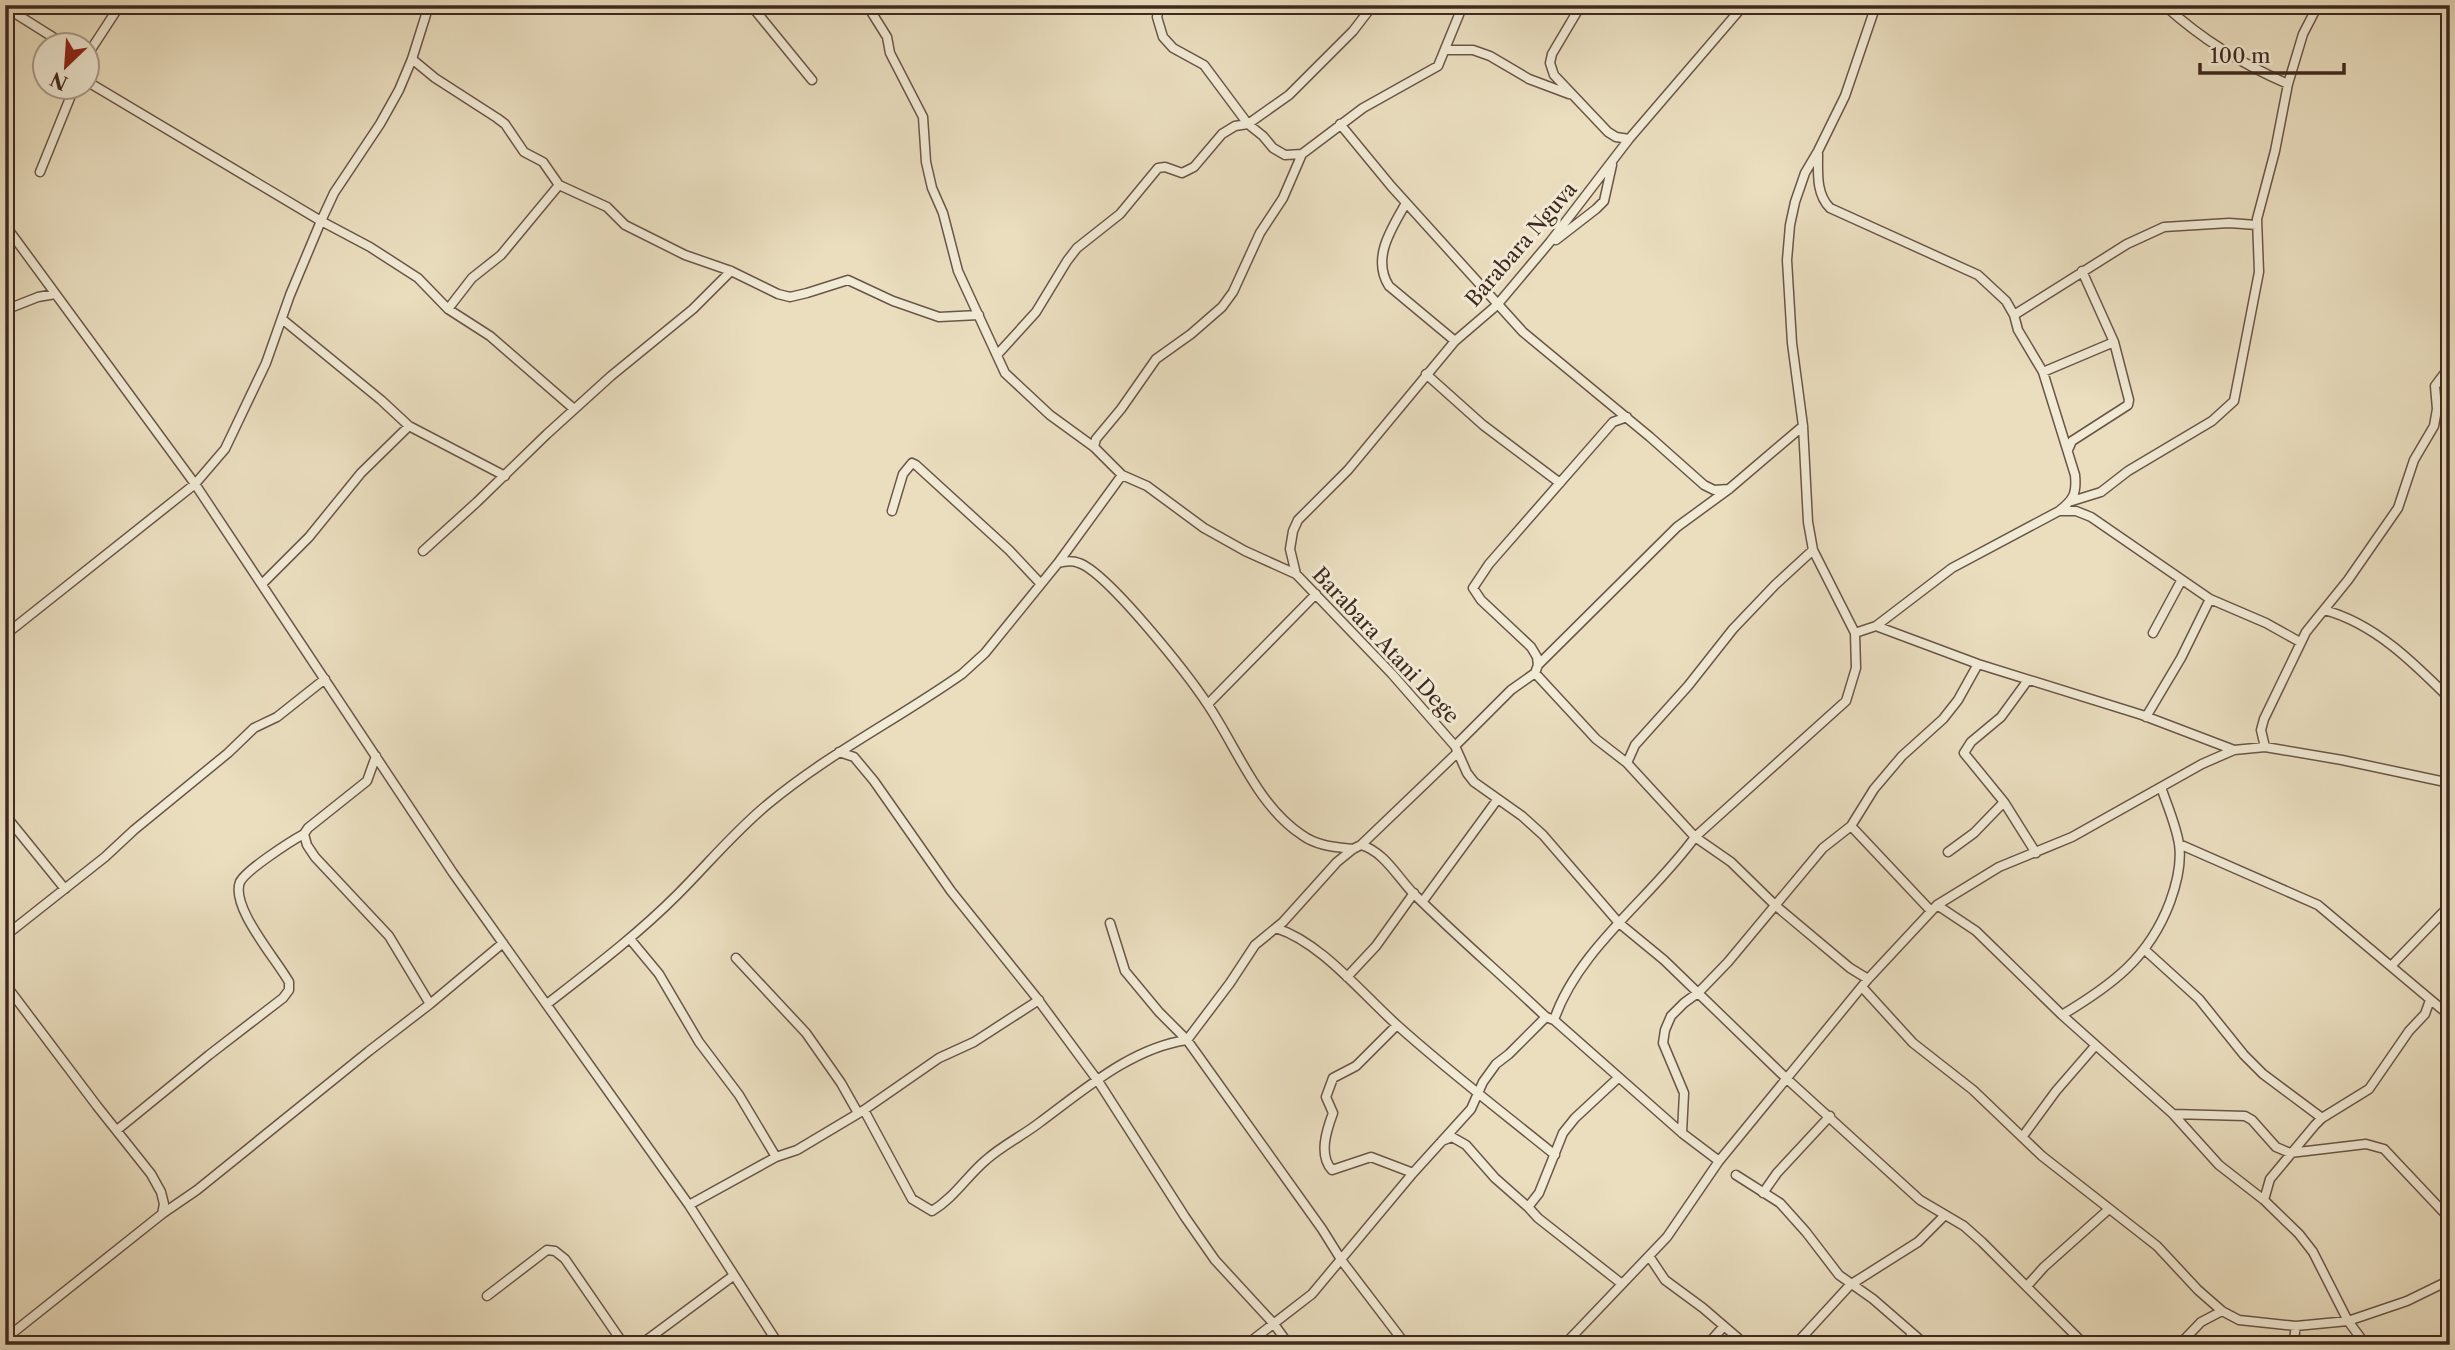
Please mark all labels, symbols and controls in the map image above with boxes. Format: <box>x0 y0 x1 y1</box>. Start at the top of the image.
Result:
north arrow <box>32 32 102 102</box>
scale bar <box>2200 32 2343 76</box>
text: 100 m <box>2210 43 2271 68</box>
text: N <box>47 67 71 95</box>
street label: Barabara Nguva <box>1460 176 1583 311</box>
street label: Barabara Atani Dege <box>1307 562 1465 728</box>

